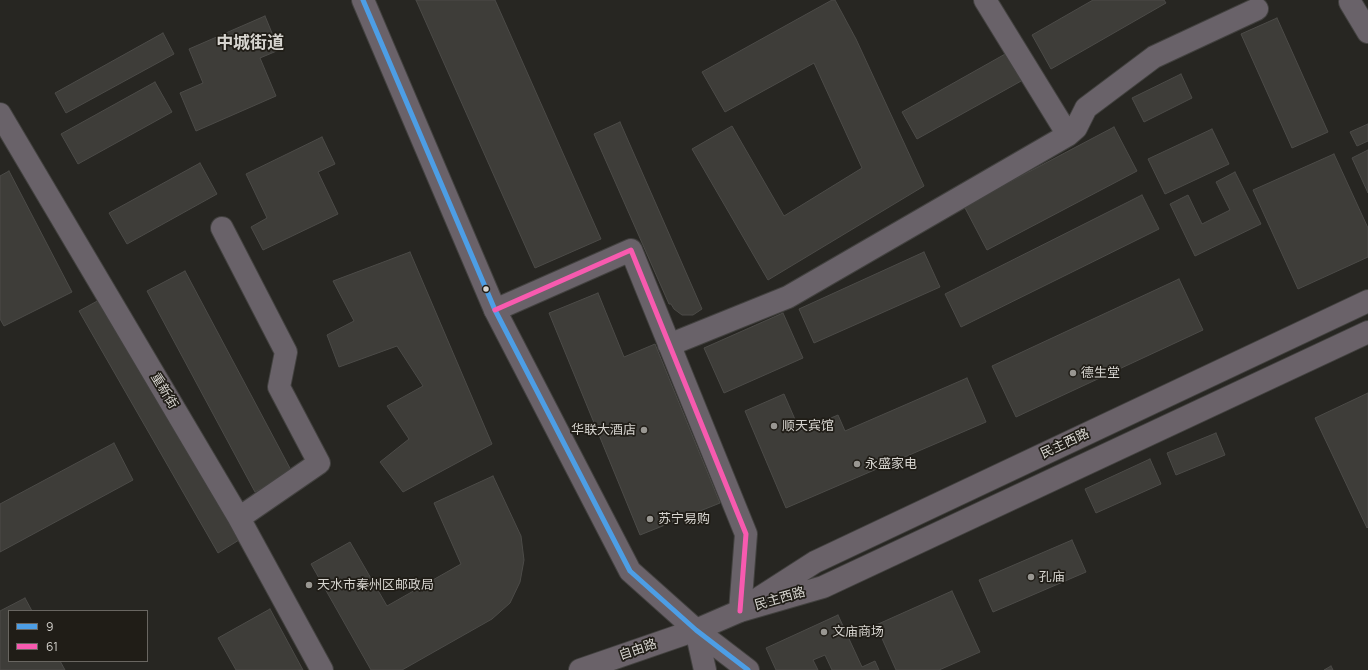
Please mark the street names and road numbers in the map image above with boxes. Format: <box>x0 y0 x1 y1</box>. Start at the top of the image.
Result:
street label: 重新街 <box>147 370 181 412</box>
street label: 民主西路 <box>1038 426 1092 462</box>
street label: 民主西路 <box>753 584 807 614</box>
street label: 自由路 <box>617 636 659 664</box>

